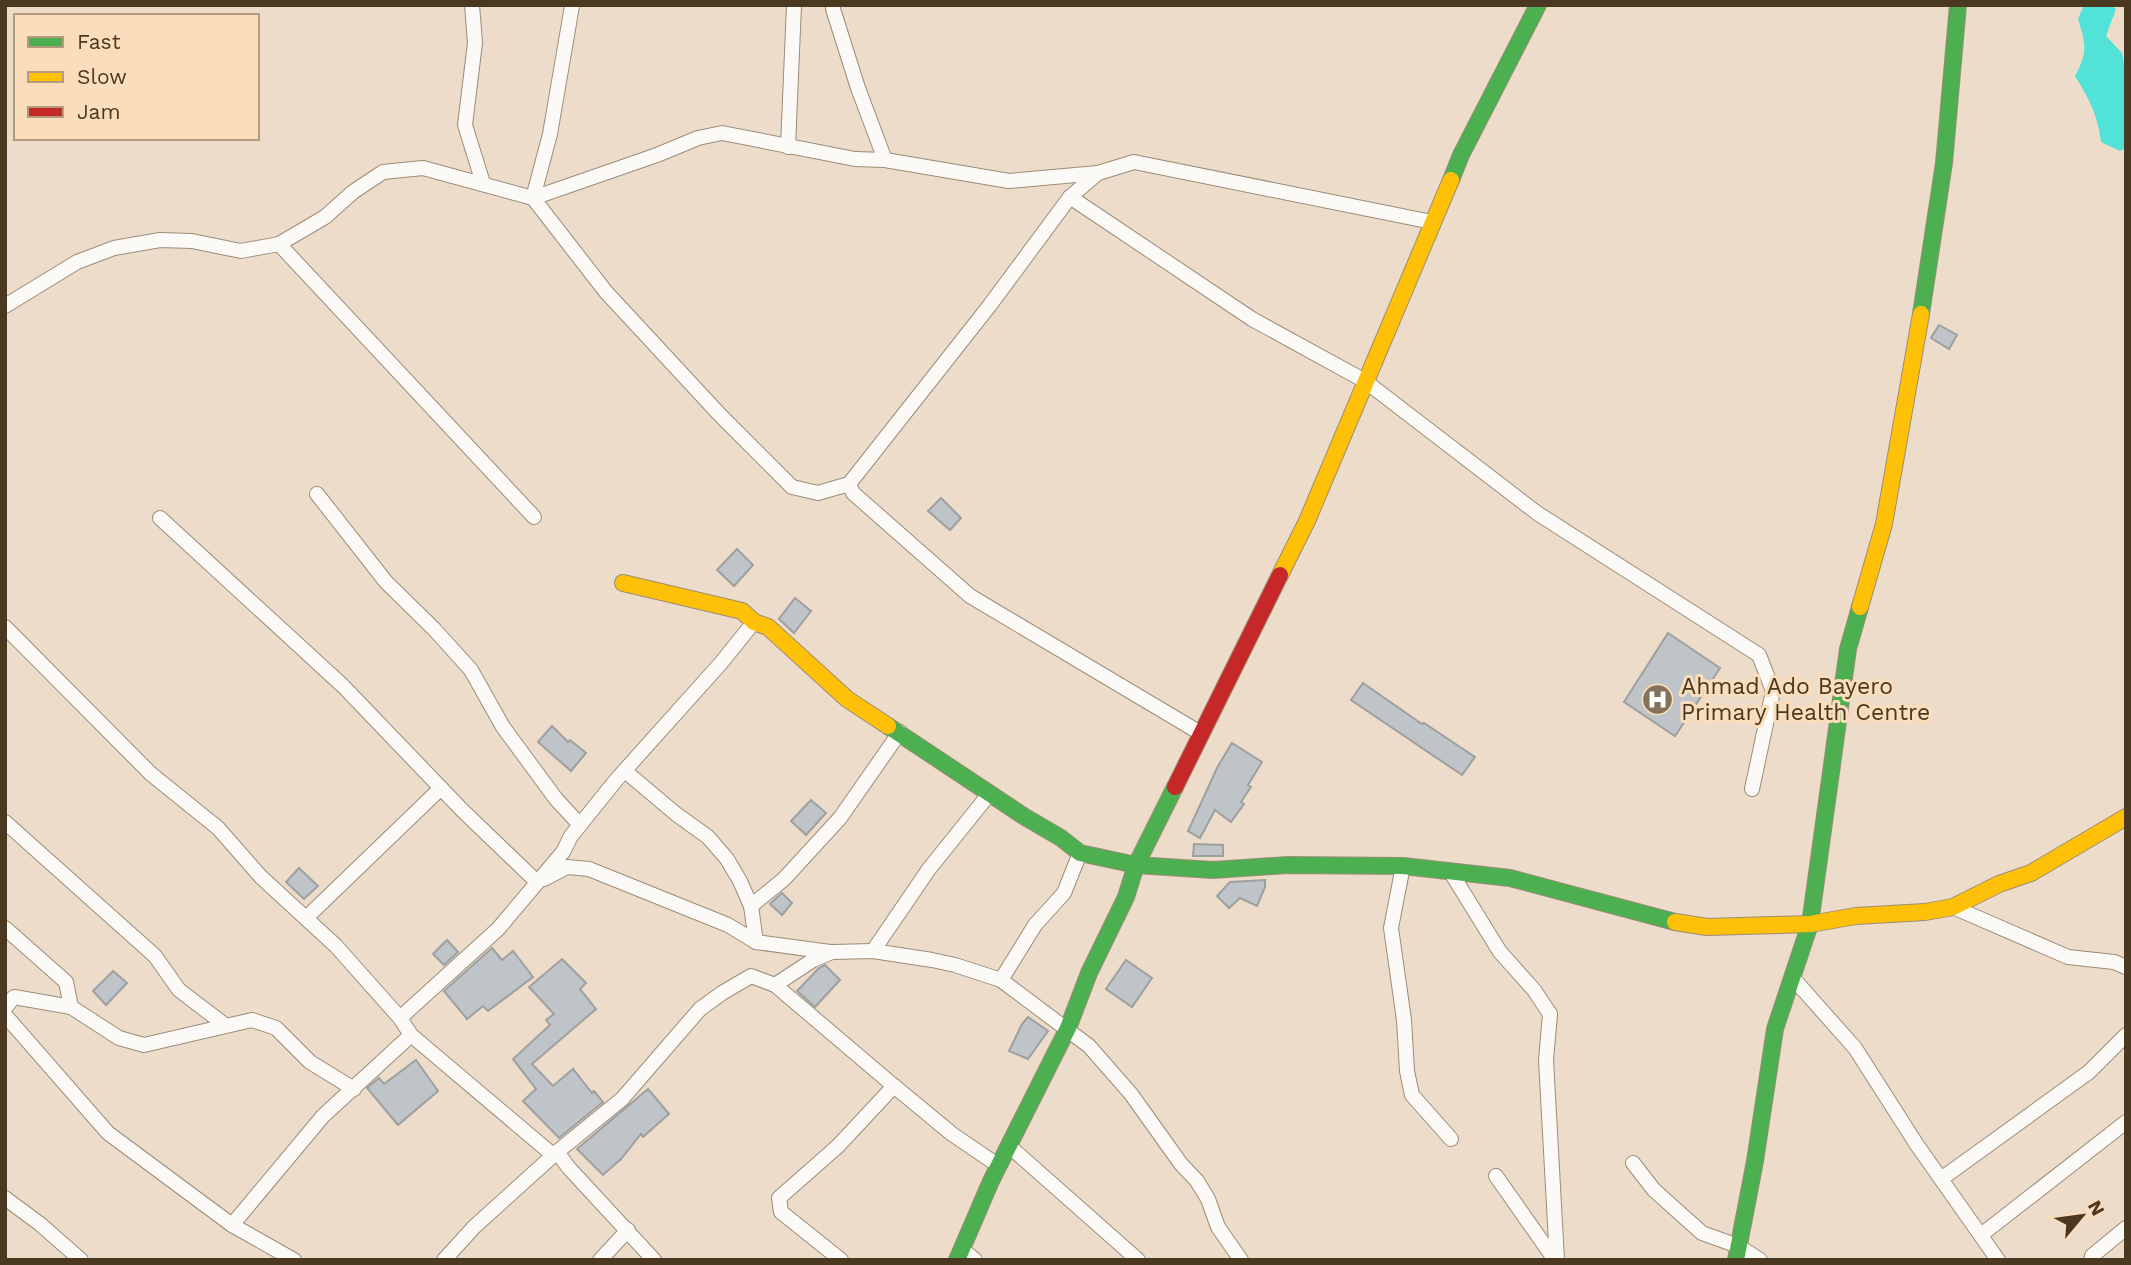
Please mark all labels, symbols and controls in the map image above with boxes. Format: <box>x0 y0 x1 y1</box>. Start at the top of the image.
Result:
legend <box>14 14 259 140</box>
text: Fast <box>77 29 121 54</box>
text: Slow <box>77 64 127 89</box>
text: Jam <box>77 99 120 124</box>
place label: Ahmad Ado Bayero Primary Health Centre <box>1681 673 1930 726</box>
hospital icon: Ahmad Ado Bayero Primary Health Centre <box>1641 682 1675 716</box>
north arrow <box>2047 1181 2117 1251</box>
text: N <box>2083 1196 2110 1220</box>

